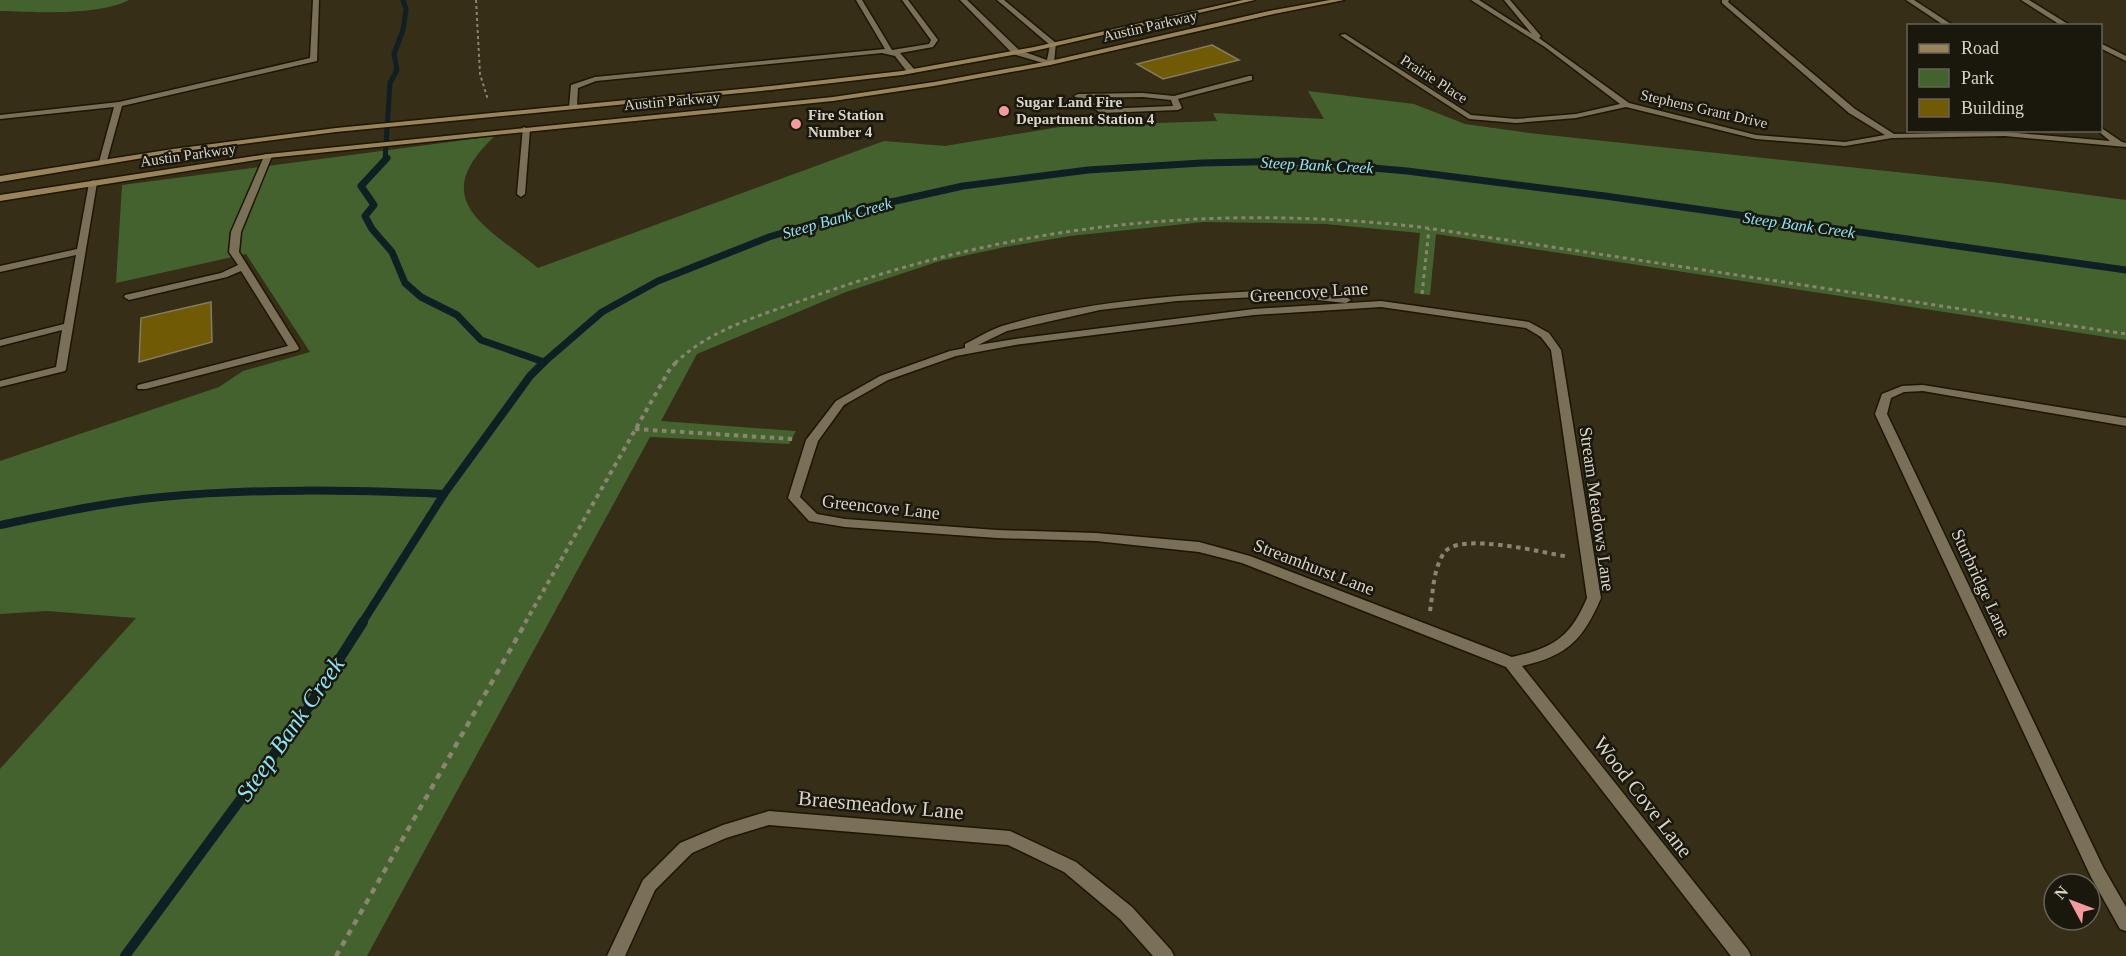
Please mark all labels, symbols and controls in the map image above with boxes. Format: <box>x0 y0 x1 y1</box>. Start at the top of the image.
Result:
street label: Austin Parkway <box>1101 7 1199 45</box>
legend <box>1907 24 2102 132</box>
text: Road <box>1961 38 1999 58</box>
street label: Prairie Place <box>1398 52 1471 107</box>
text: Park <box>1961 68 1994 88</box>
street label: Stephens Grant Drive <box>1639 87 1769 131</box>
street label: Austin Parkway <box>623 89 721 113</box>
place label: Sugar Land Fire Department Station 4 <box>1016 94 1155 127</box>
text: Building <box>1961 98 2024 118</box>
marker: Sugar Land Fire Department Station 4 <box>997 104 1011 118</box>
place label: Fire Station Number 4 <box>808 107 885 140</box>
marker: Fire Station Number 4 <box>789 117 803 131</box>
street label: Austin Parkway <box>139 140 237 170</box>
water label: Steep Bank Creek <box>1260 154 1375 177</box>
water label: Steep Bank Creek <box>780 194 895 243</box>
water label: Steep Bank Creek <box>1742 209 1857 242</box>
street label: Greencove Lane <box>1249 278 1369 306</box>
street label: Stream Meadows Lane <box>1576 425 1618 593</box>
street label: Greencove Lane <box>821 491 941 523</box>
street label: Sturbridge Lane <box>1947 526 2015 640</box>
street label: Streamhurst Lane <box>1251 535 1377 599</box>
water label: Steep Bank Creek <box>231 652 350 806</box>
street label: Wood Cove Lane <box>1588 732 1698 862</box>
street label: Braesmeadow Lane <box>797 786 965 824</box>
north arrow <box>2042 872 2102 932</box>
text: N <box>2051 882 2072 902</box>

